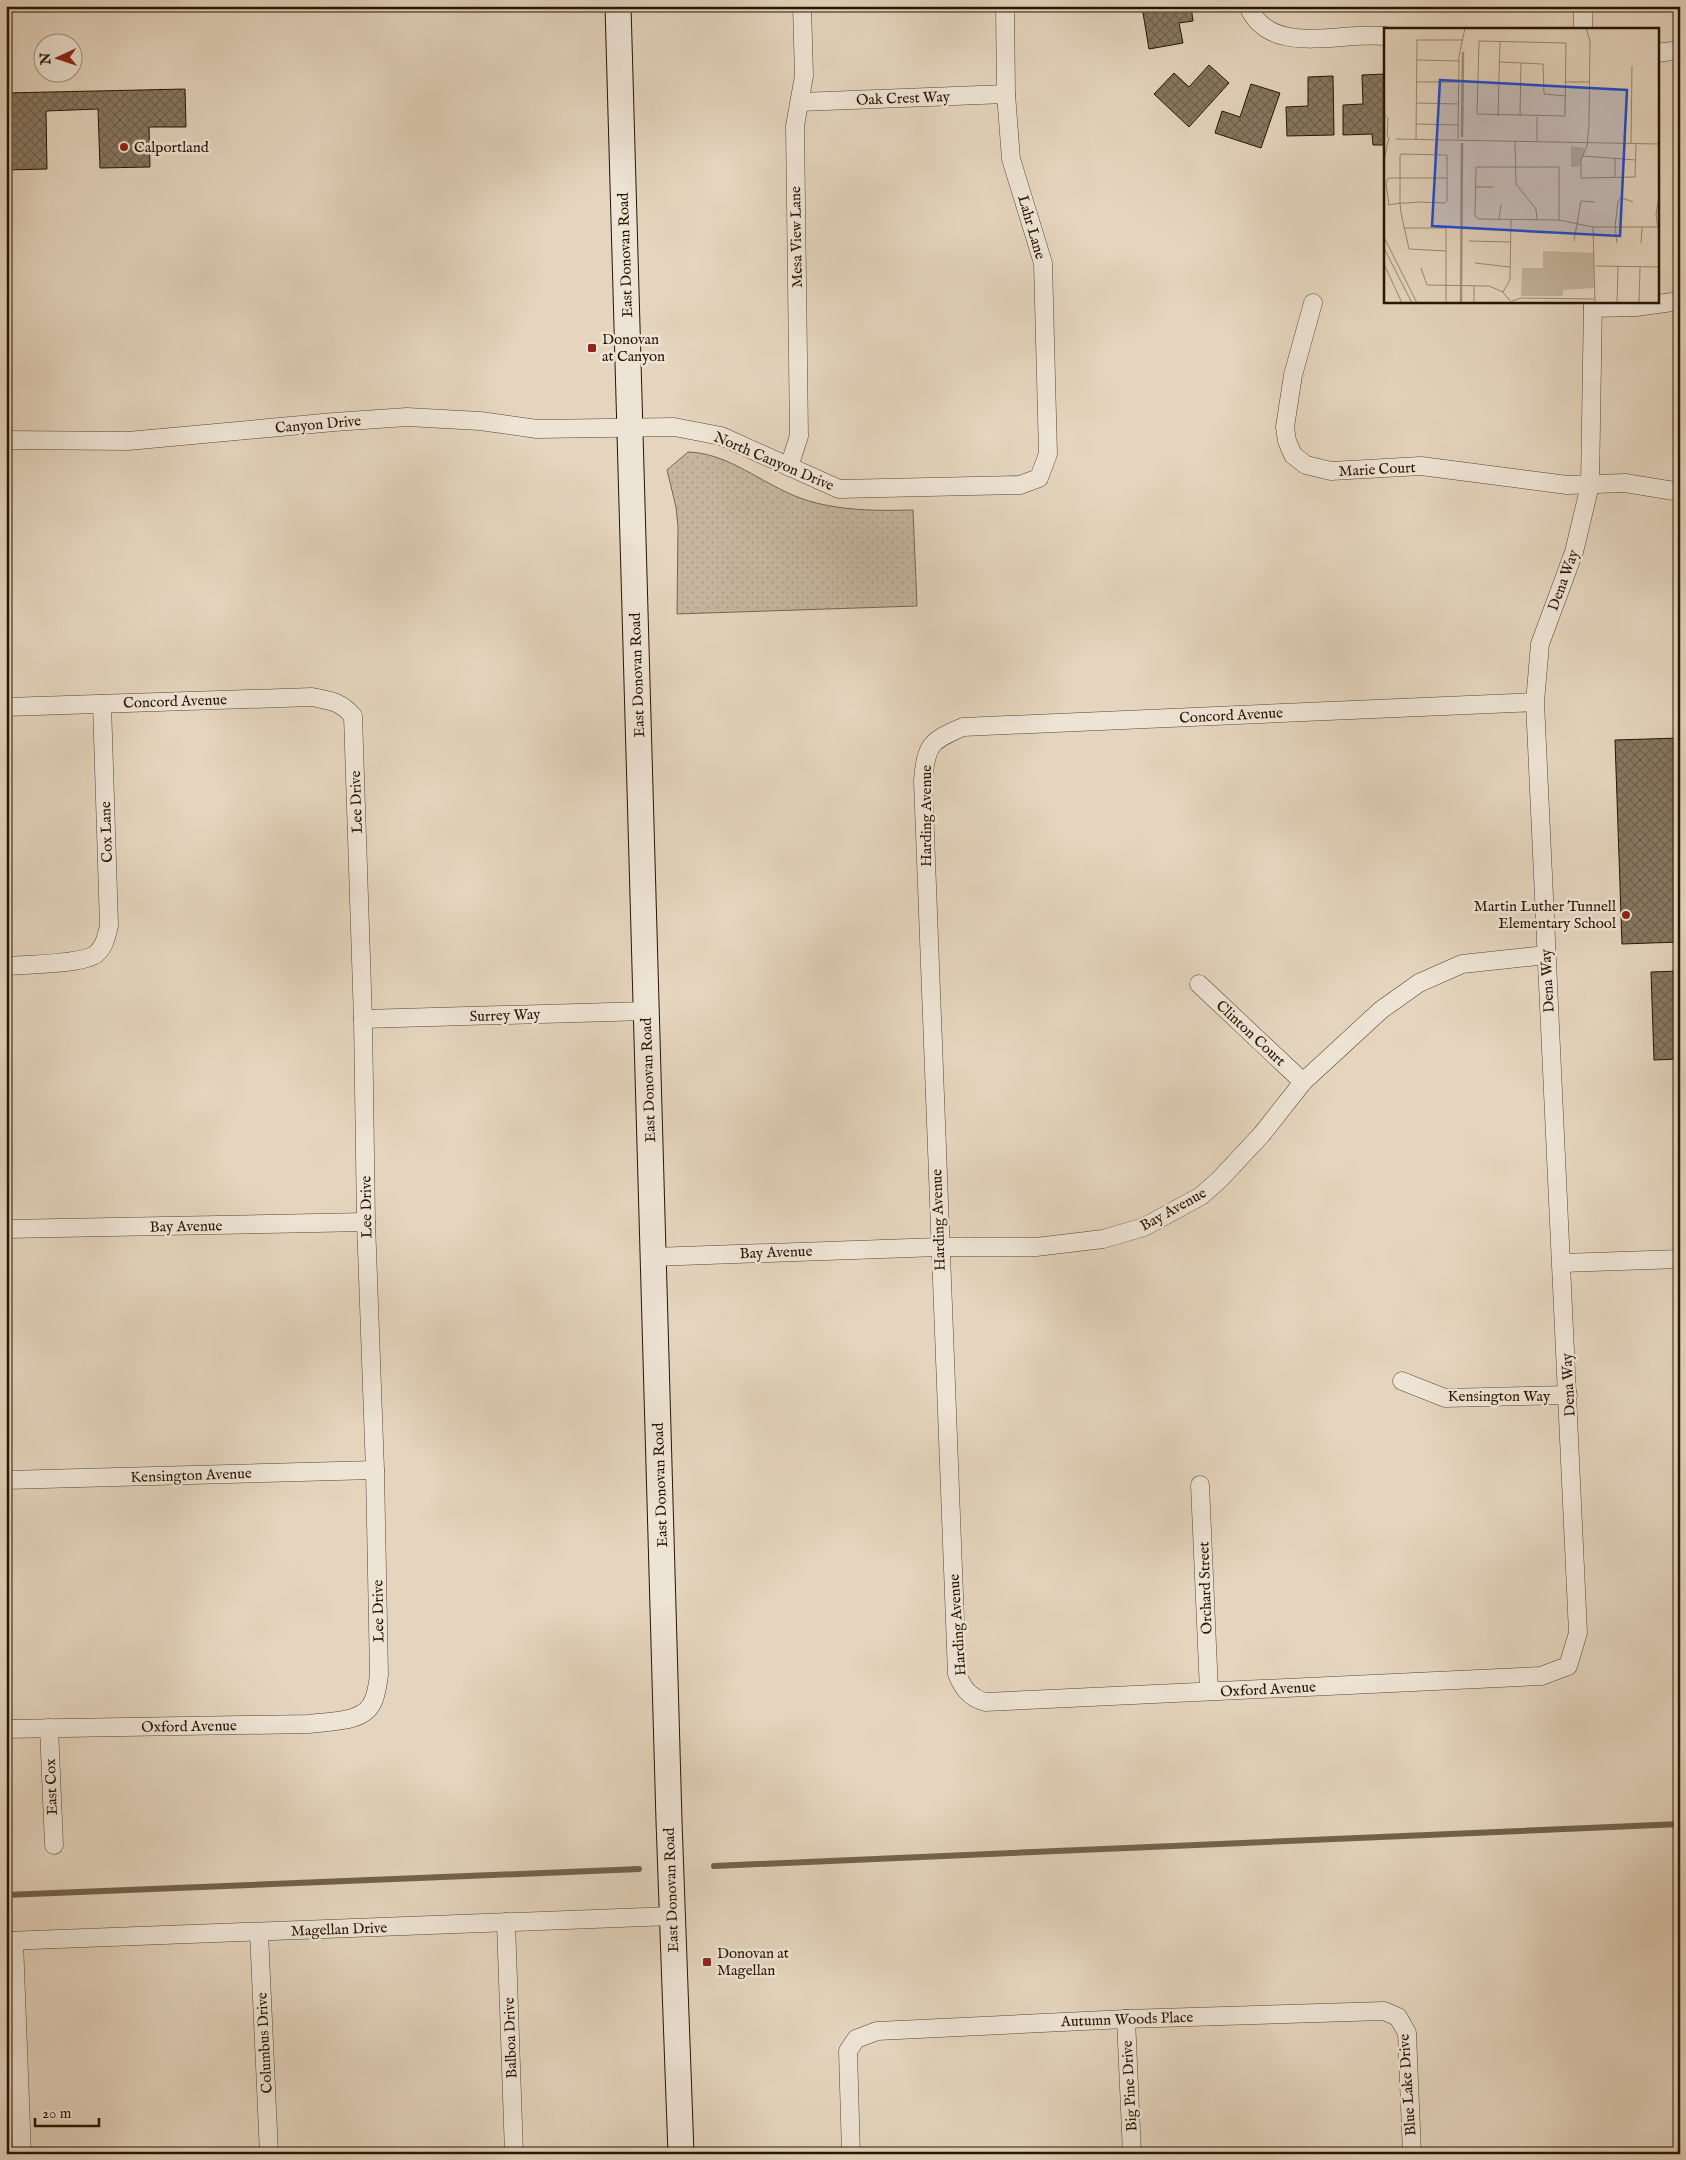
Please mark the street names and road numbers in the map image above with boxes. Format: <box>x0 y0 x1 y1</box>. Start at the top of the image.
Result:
street label: Oak Crest Way <box>856 87 951 110</box>
street label: Mesa View Lane <box>786 186 807 288</box>
street label: East Donovan Road <box>614 191 637 318</box>
street label: Lahr Lane <box>1013 193 1050 262</box>
street label: Canyon Drive <box>274 411 362 438</box>
street label: North Canyon Drive <box>711 428 837 495</box>
street label: Marie Court <box>1338 458 1416 481</box>
street label: Dena Way <box>1544 546 1584 613</box>
street label: East Donovan Road <box>626 611 649 738</box>
street label: Concord Avenue <box>123 690 227 713</box>
street label: Concord Avenue <box>1179 703 1283 728</box>
street label: Harding Avenue <box>917 765 936 867</box>
street label: Lee Drive <box>346 770 367 834</box>
street label: Cox Lane <box>96 801 117 863</box>
street label: Dena Way <box>1536 948 1559 1013</box>
street label: Clinton Court <box>1212 996 1289 1070</box>
street label: Surrey Way <box>469 1005 541 1026</box>
street label: East Donovan Road <box>637 1016 660 1143</box>
street label: Harding Avenue <box>927 1169 950 1271</box>
street label: Lee Drive <box>356 1175 377 1239</box>
street label: Bay Avenue <box>1137 1183 1210 1235</box>
street label: Bay Avenue <box>149 1216 223 1237</box>
street label: Bay Avenue <box>739 1242 813 1263</box>
street label: Dena Way <box>1557 1352 1580 1417</box>
street label: Kensington Way <box>1448 1387 1551 1406</box>
street label: East Donovan Road <box>649 1421 672 1548</box>
street label: Kensington Avenue <box>130 1464 252 1487</box>
street label: Orchard Street <box>1194 1541 1217 1635</box>
street label: Harding Avenue <box>944 1573 971 1677</box>
street label: Lee Drive <box>368 1579 389 1643</box>
street label: Oxford Avenue <box>1220 1678 1316 1701</box>
street label: Oxford Avenue <box>141 1716 237 1737</box>
street label: East Cox <box>41 1758 62 1816</box>
street label: East Donovan Road <box>660 1826 683 1953</box>
street label: Magellan Drive <box>290 1918 388 1941</box>
street label: Columbus Drive <box>252 1992 277 2094</box>
street label: Balboa Drive <box>500 1997 521 2079</box>
street label: Autumn Woods Place <box>1059 2008 1194 2031</box>
street label: Blue Lake Drive <box>1394 2033 1421 2137</box>
street label: Big Pine Drive <box>1118 2040 1141 2132</box>

